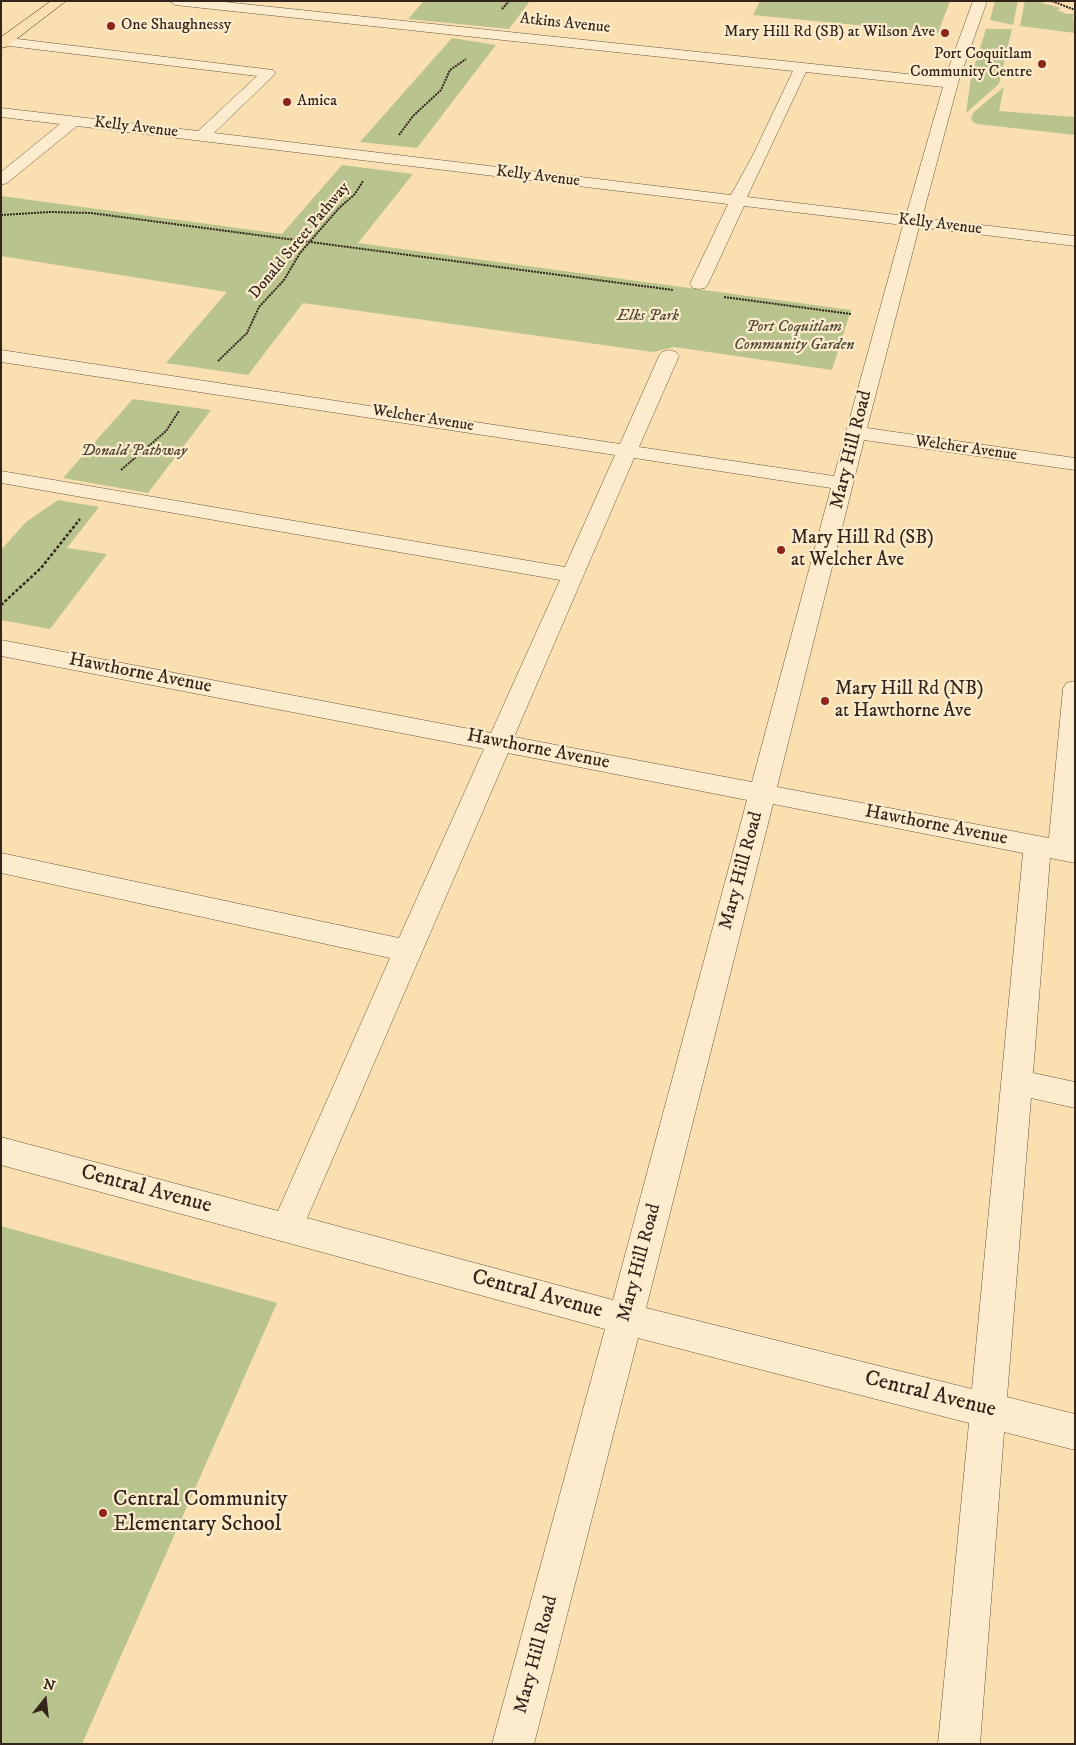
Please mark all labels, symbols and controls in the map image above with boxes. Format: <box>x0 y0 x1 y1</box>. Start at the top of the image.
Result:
street label: Atkins Avenue <box>519 10 611 38</box>
place label: One Shaughnessy <box>121 16 231 36</box>
marker: One Shaughnessy <box>105 20 117 32</box>
place label: Mary Hill Rd (SB) at Wilson Ave <box>724 23 935 43</box>
marker: Mary Hill Rd (SB) at Wilson Ave <box>939 27 951 39</box>
place label: Port Coquitlam Community Centre <box>910 45 1032 83</box>
marker: Port Coquitlam Community Centre <box>1036 58 1048 70</box>
place label: Amica <box>297 92 337 112</box>
marker: Amica <box>281 96 293 108</box>
street label: Kelly Avenue <box>93 113 179 143</box>
street label: Kelly Avenue <box>495 162 581 192</box>
street label: Donald Street Pathway <box>246 179 354 303</box>
street label: Kelly Avenue <box>897 210 983 240</box>
park label: Elks Park <box>617 307 679 327</box>
park label: Port Coquitlam Community Garden <box>734 318 854 356</box>
street label: Mary Hill Road <box>826 388 878 512</box>
street label: Welcher Avenue <box>371 401 475 437</box>
street label: Welcher Avenue <box>914 432 1018 466</box>
park label: Donald Pathway <box>81 442 187 462</box>
place label: Mary Hill Rd (SB) at Welcher Ave <box>791 528 934 572</box>
marker: Mary Hill Rd (SB) at Welcher Ave <box>775 544 787 556</box>
street label: Hawthorne Avenue <box>67 649 213 699</box>
place label: Mary Hill Rd (NB) at Hawthorne Ave <box>835 679 984 723</box>
marker: Mary Hill Rd (NB) at Hawthorne Ave <box>819 695 831 707</box>
street label: Hawthorne Avenue <box>465 725 611 775</box>
street label: Hawthorne Avenue <box>863 801 1009 851</box>
street label: Mary Hill Road <box>715 809 769 933</box>
street label: Central Avenue <box>78 1160 214 1220</box>
street label: Mary Hill Road <box>613 1201 667 1325</box>
street label: Central Avenue <box>469 1265 605 1325</box>
street label: Central Avenue <box>862 1366 998 1424</box>
place label: Central Community Elementary School <box>113 1487 287 1538</box>
marker: Central Community Elementary School <box>97 1507 109 1519</box>
street label: Mary Hill Road <box>510 1593 564 1717</box>
north arrow <box>20 1675 70 1725</box>
text: N <box>41 1675 57 1696</box>

